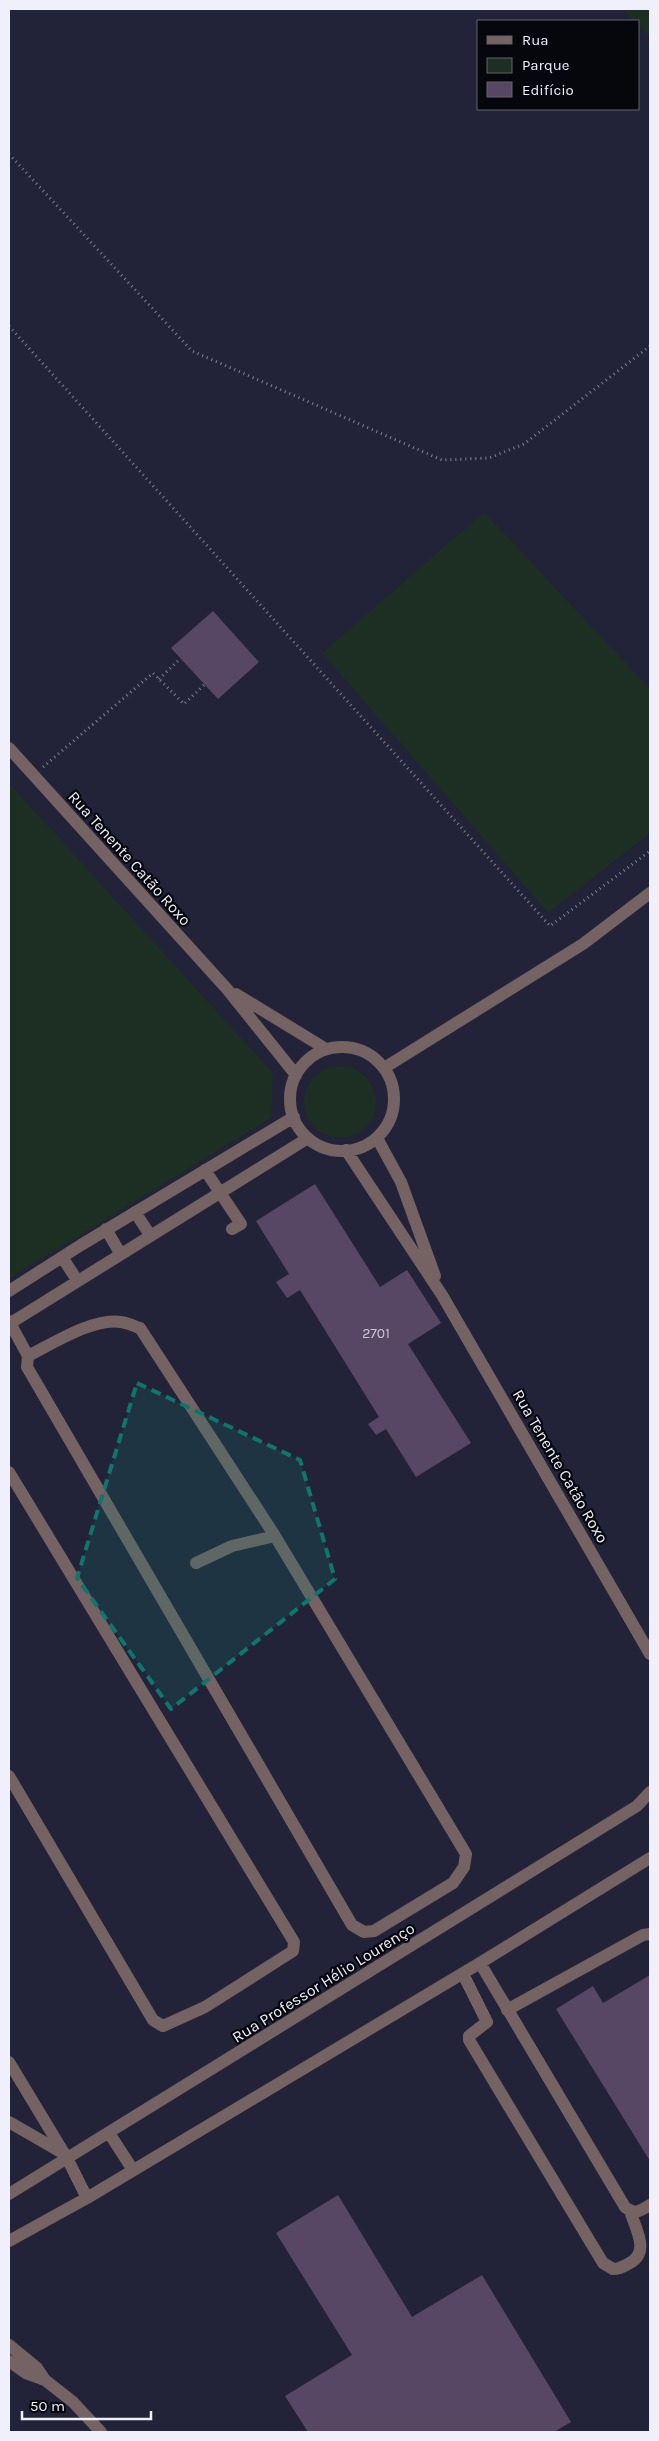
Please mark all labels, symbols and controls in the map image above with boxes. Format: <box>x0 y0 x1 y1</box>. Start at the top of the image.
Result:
legend <box>477 20 639 110</box>
text: Rua <box>522 31 549 49</box>
text: Parque <box>522 56 570 74</box>
text: Edifício <box>522 81 574 99</box>
street label: Rua Tenente Catão Roxo <box>64 787 195 929</box>
house number: 2701 <box>362 1325 390 1342</box>
street label: Rua Tenente Catão Roxo <box>509 1386 612 1546</box>
street label: Rua Professor Hélio Lourenço <box>229 1918 418 2047</box>
scale bar <box>22 2388 151 2420</box>
text: 50 m <box>30 2397 65 2415</box>

